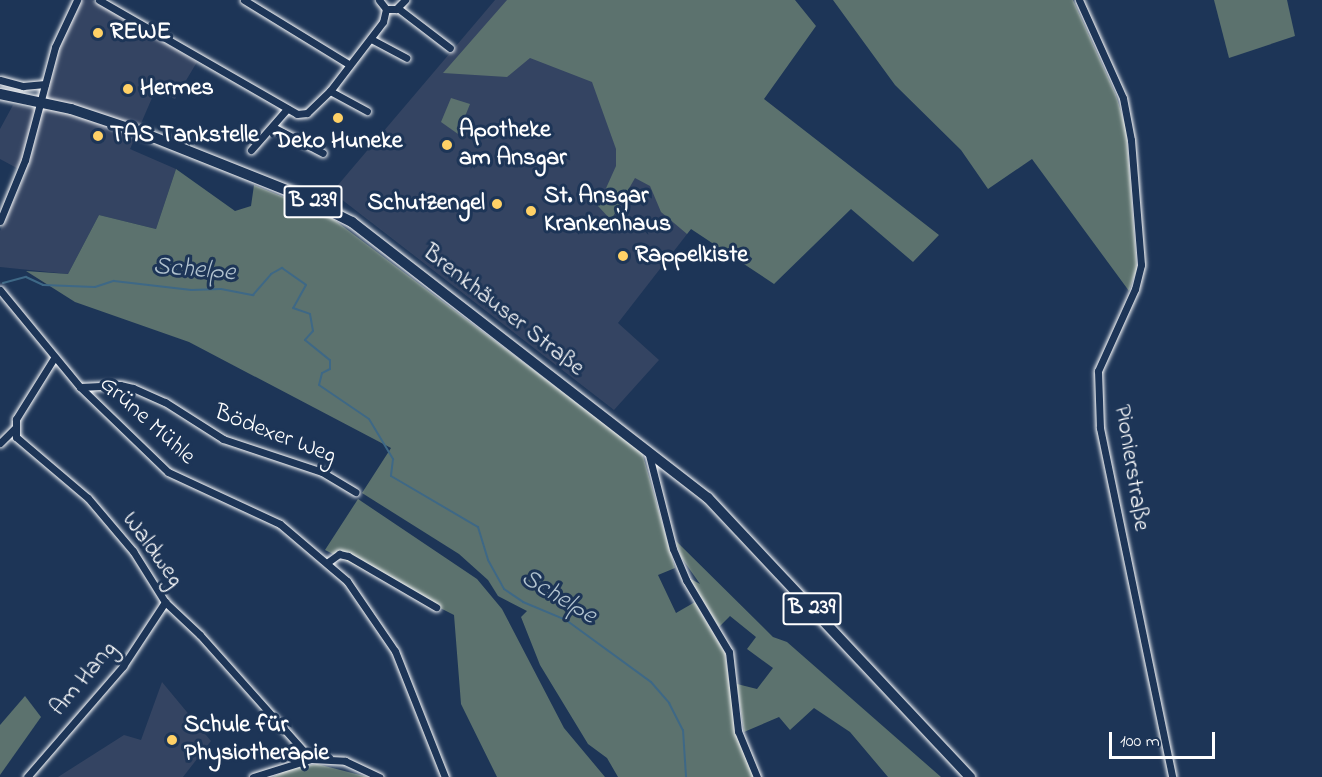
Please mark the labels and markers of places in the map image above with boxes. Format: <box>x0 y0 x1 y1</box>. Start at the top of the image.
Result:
place label: REWE <box>110 19 171 47</box>
marker: REWE <box>91 26 105 40</box>
place label: Hermes <box>140 75 214 103</box>
marker: Hermes <box>121 82 135 96</box>
marker: Deko Huneke <box>331 111 345 125</box>
place label: Apotheke am Ansgar <box>459 117 567 173</box>
place label: TAS Tankstelle <box>110 122 259 150</box>
place label: Deko Huneke <box>274 128 402 156</box>
marker: TAS Tankstelle <box>91 129 105 143</box>
marker: Apotheke am Ansgar <box>440 138 454 152</box>
place label: St. Ansgar Krankenhaus <box>544 183 671 239</box>
place label: Schutzengel <box>368 190 485 218</box>
marker: Schutzengel <box>490 197 504 211</box>
marker: St. Ansgar Krankenhaus <box>522 202 540 220</box>
place label: Rappelkiste <box>635 242 748 270</box>
marker: Rappelkiste <box>616 249 630 263</box>
place label: Schule für Physiotherapie <box>184 712 329 768</box>
marker: Schule für Physiotherapie <box>165 733 179 747</box>

